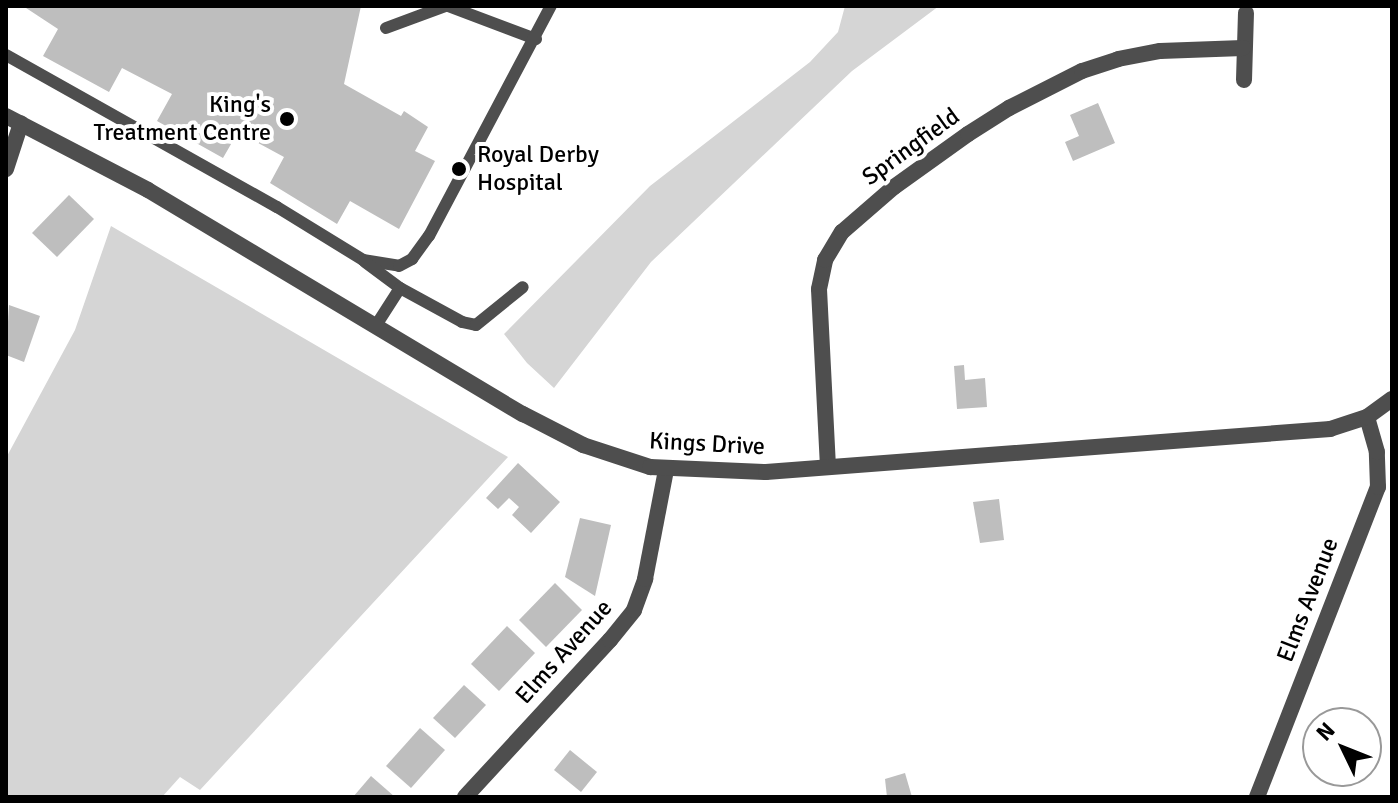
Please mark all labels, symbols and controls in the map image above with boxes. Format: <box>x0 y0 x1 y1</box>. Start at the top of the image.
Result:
place label: King's Treatment Centre <box>94 91 271 147</box>
street label: Springfield <box>857 102 965 192</box>
marker: King's Treatment Centre <box>278 110 296 128</box>
place label: Royal Derby Hospital <box>477 141 599 197</box>
marker: Royal Derby Hospital <box>448 158 470 180</box>
street label: Kings Drive <box>648 427 766 461</box>
street label: Elms Avenue <box>1271 534 1345 666</box>
street label: Elms Avenue <box>510 594 618 710</box>
north arrow <box>1302 707 1382 787</box>
text: N <box>1310 717 1341 746</box>

